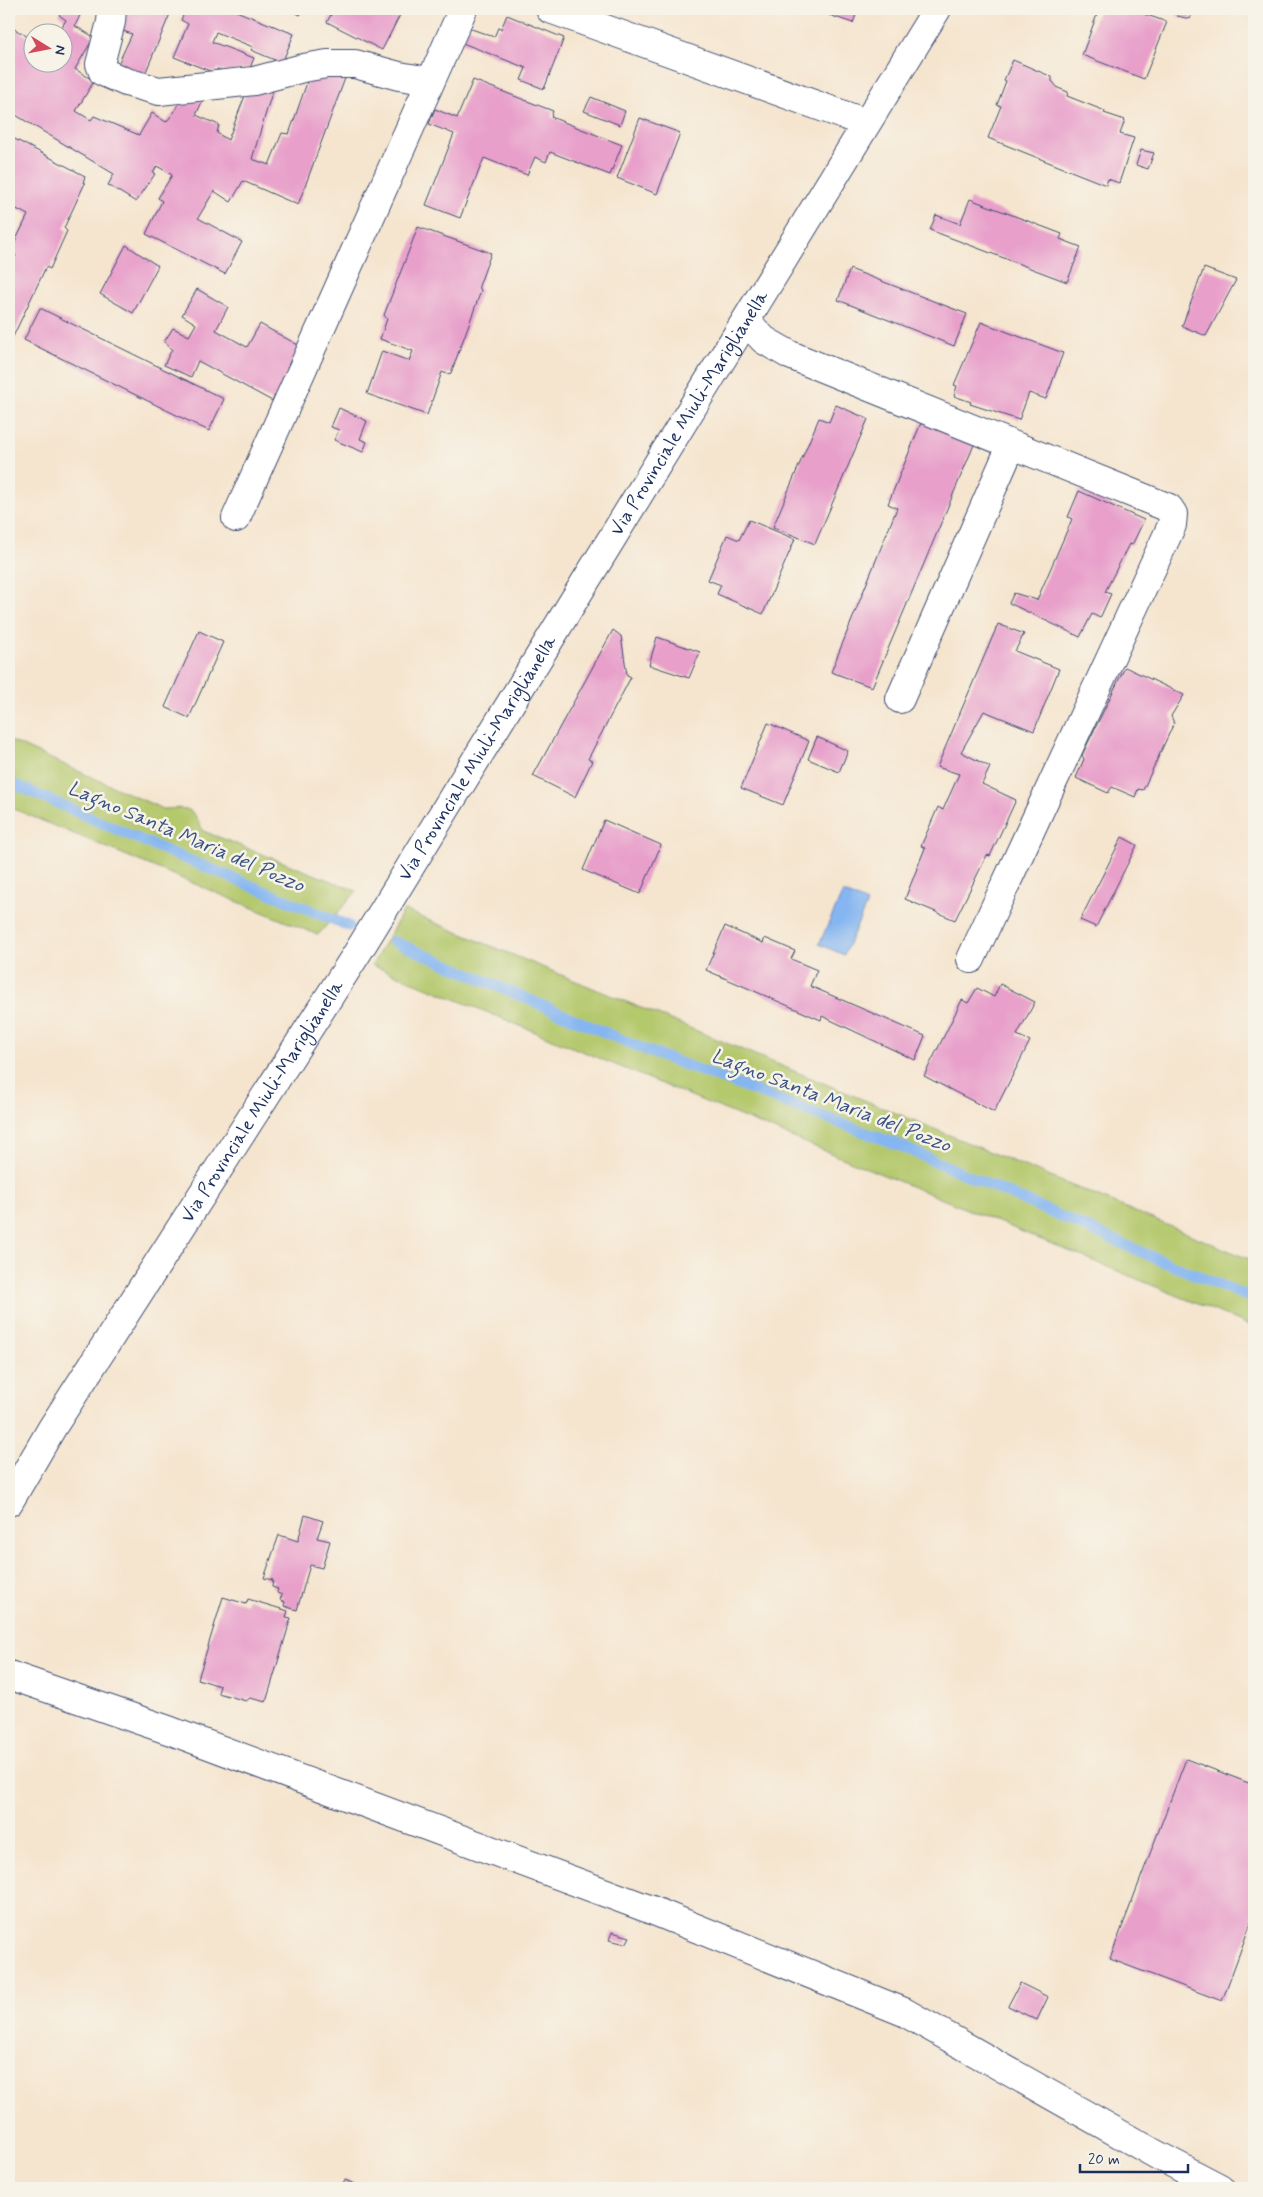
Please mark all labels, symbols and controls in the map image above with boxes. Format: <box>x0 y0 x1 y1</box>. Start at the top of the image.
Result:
north arrow <box>22 22 72 72</box>
text: N <box>50 44 69 56</box>
street label: Via Provinciale Miuli-Mariglianella <box>604 285 774 540</box>
street label: Via Provinciale Miuli-Mariglianella <box>392 630 562 885</box>
water label: Lagno Santa Maria del Pozzo <box>63 775 309 901</box>
street label: Via Provinciale Miuli-Mariglianella <box>175 975 350 1227</box>
water label: Lagno Santa Maria del Pozzo <box>707 1043 955 1161</box>
scale bar <box>1080 2142 1188 2174</box>
text: 20 m <box>1088 2150 1120 2170</box>

